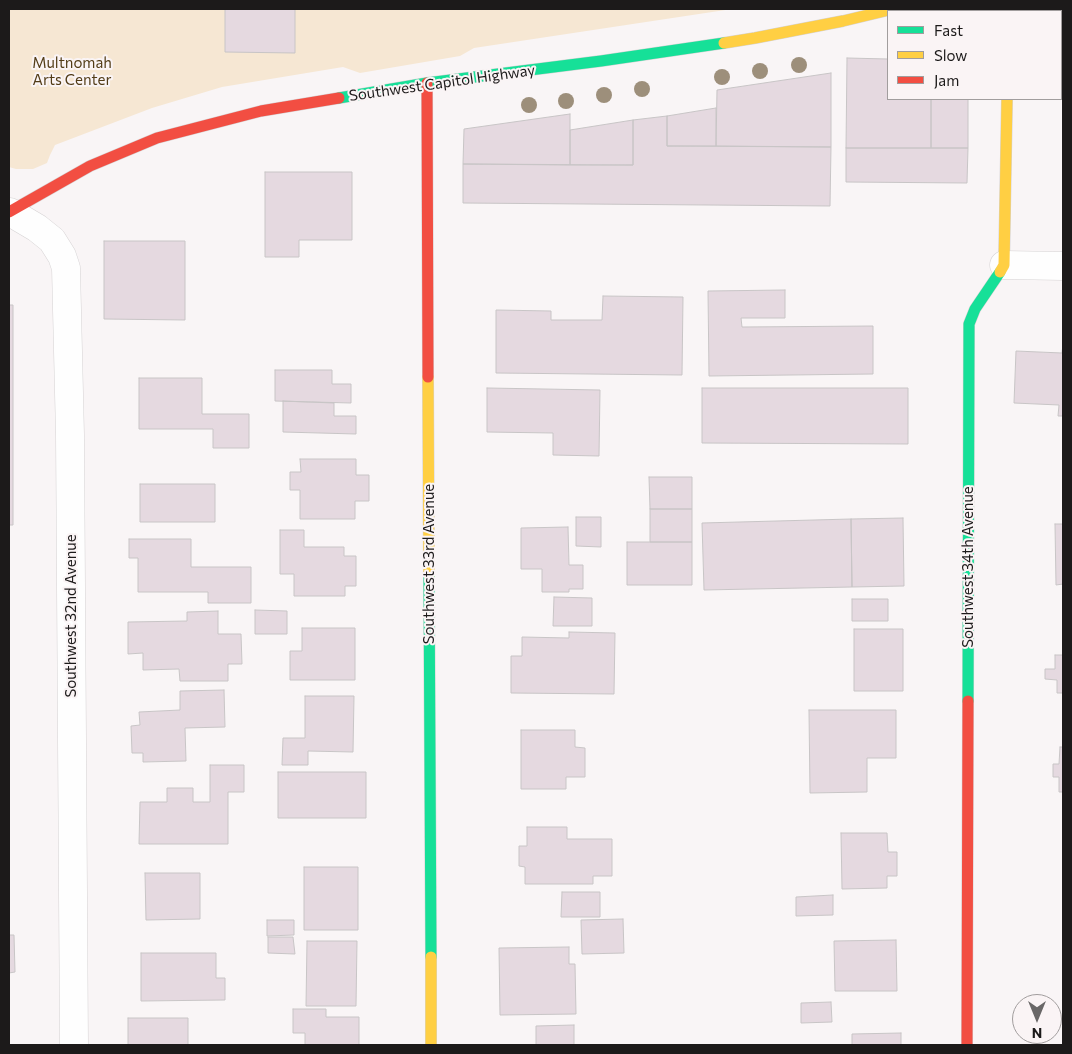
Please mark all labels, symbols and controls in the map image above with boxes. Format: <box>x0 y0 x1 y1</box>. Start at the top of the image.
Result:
legend <box>887 10 1062 100</box>
text: Fast <box>934 21 963 39</box>
text: Slow <box>934 46 967 64</box>
park label: Multnomah Arts Center <box>32 54 112 89</box>
street label: Southwest Capitol Highway <box>348 61 536 105</box>
text: Jam <box>934 71 959 89</box>
street label: Southwest 33rd Avenue <box>420 484 438 644</box>
street label: Southwest 34th Avenue <box>959 486 977 648</box>
street label: Southwest 32nd Avenue <box>62 534 80 698</box>
north arrow <box>1012 994 1062 1044</box>
text: N <box>1032 1025 1042 1042</box>

